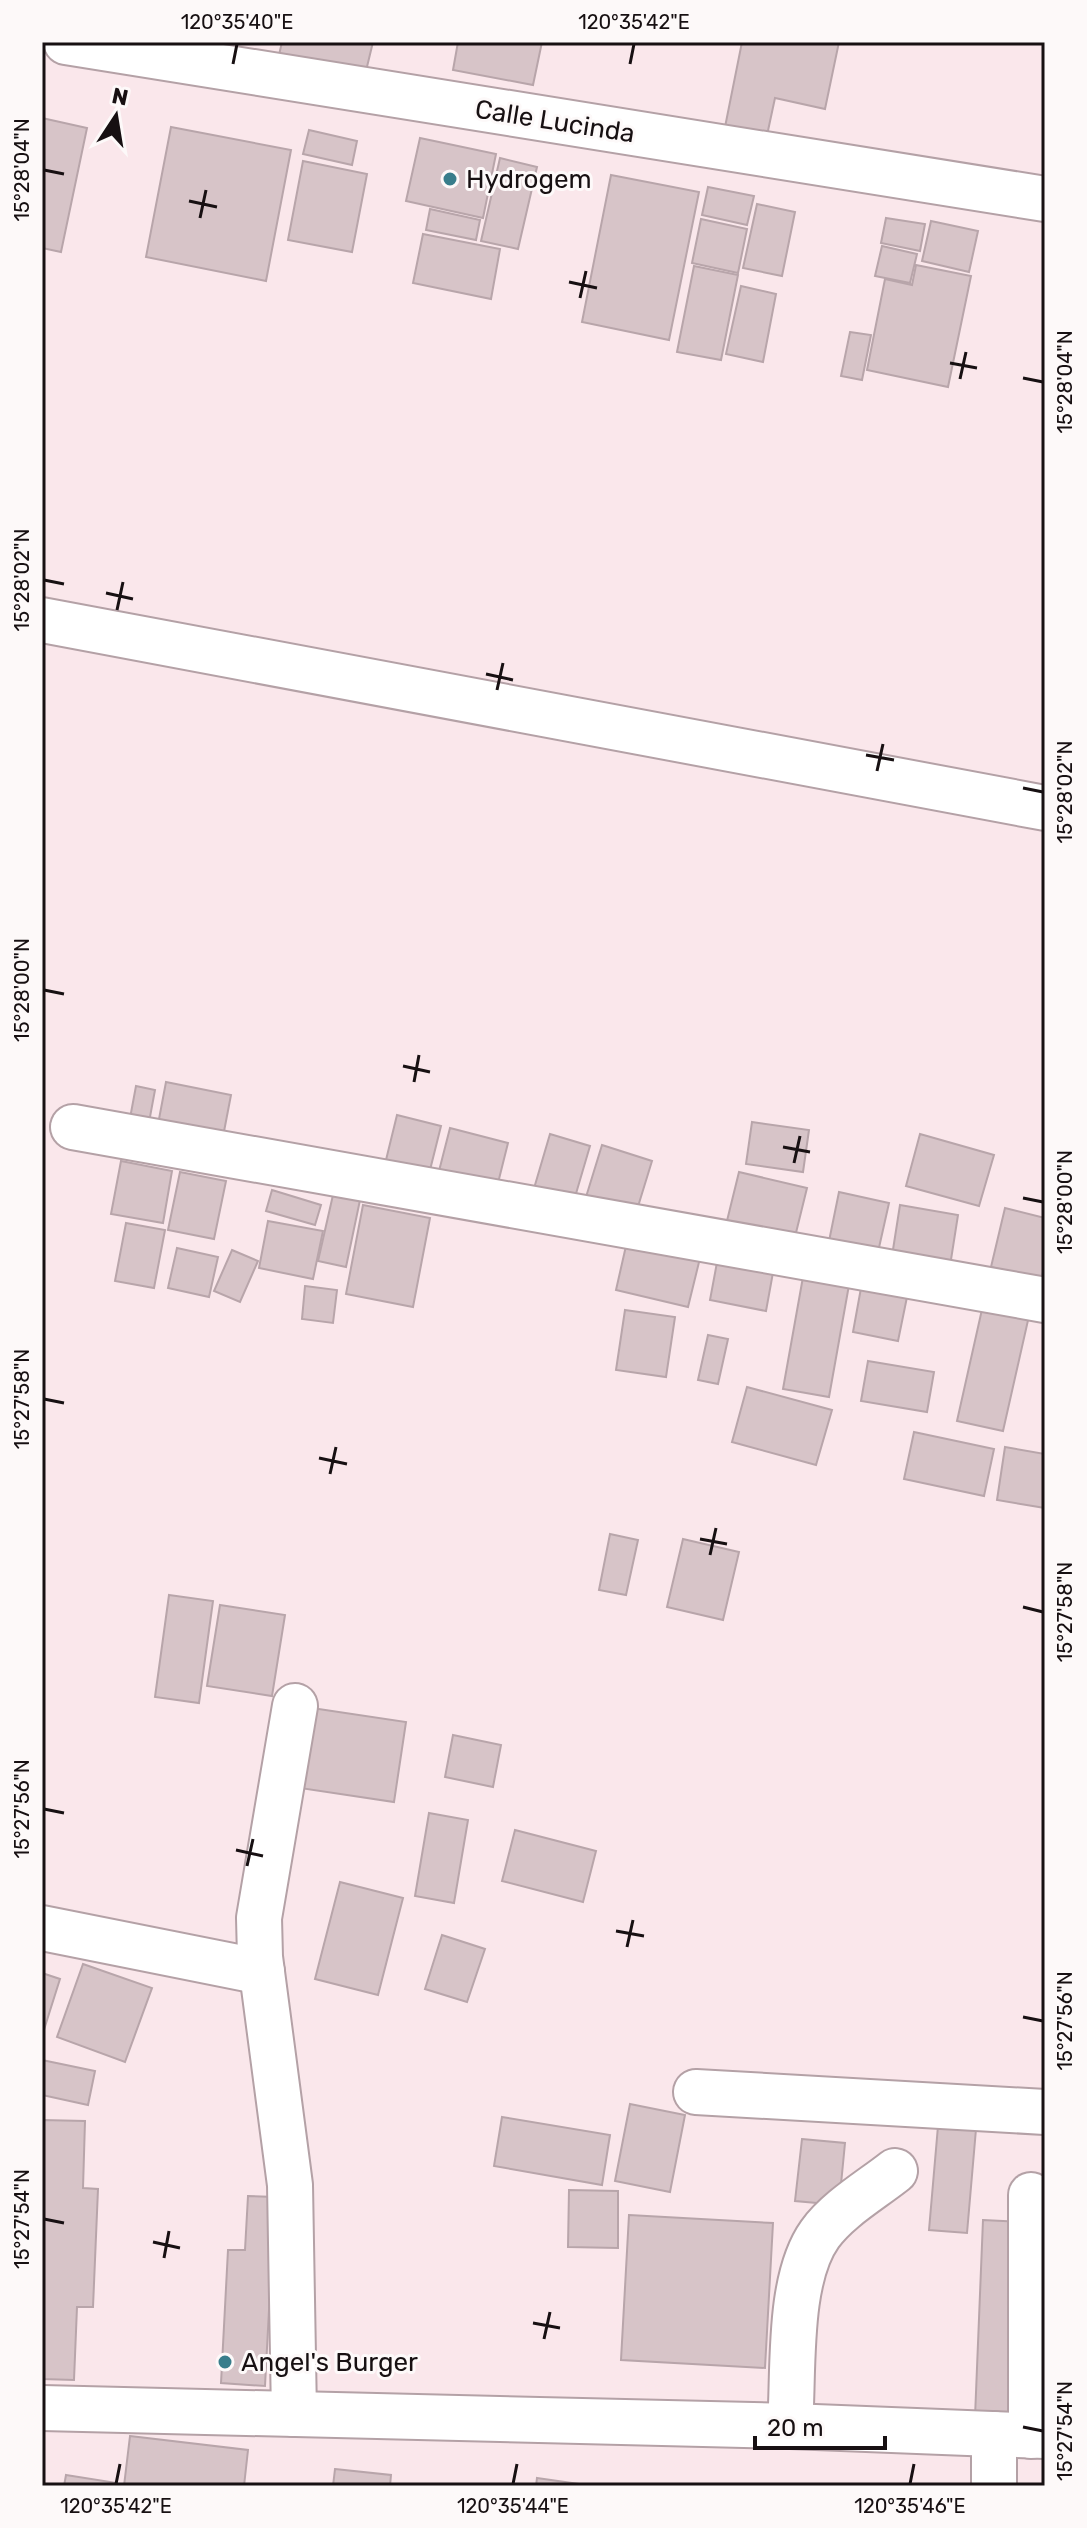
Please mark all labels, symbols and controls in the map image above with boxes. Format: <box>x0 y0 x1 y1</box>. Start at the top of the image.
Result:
text: 120°35'40"E <box>181 10 293 34</box>
text: 120°35'42"E <box>578 10 690 34</box>
north arrow <box>76 76 156 156</box>
text: N <box>110 82 131 112</box>
street label: Calle Lucinda <box>473 94 637 149</box>
text: 15°28'04"N <box>10 118 34 222</box>
place label: Hydrogem <box>466 164 592 195</box>
marker: Hydrogem <box>441 170 459 188</box>
text: 15°28'04"N <box>1053 330 1077 434</box>
text: 15°28'02"N <box>10 529 34 631</box>
text: 15°28'02"N <box>1053 741 1077 843</box>
text: 15°28'00"N <box>10 938 34 1042</box>
text: 15°28'00"N <box>1053 1150 1077 1254</box>
text: 15°27'58"N <box>10 1349 34 1449</box>
text: 15°27'58"N <box>1053 1562 1077 1662</box>
text: 15°27'56"N <box>10 1759 34 1859</box>
text: 15°27'56"N <box>1053 1971 1077 2071</box>
text: 15°27'54"N <box>10 2169 34 2269</box>
place label: Angel's Burger <box>241 2347 418 2378</box>
marker: Angel's Burger <box>216 2353 234 2371</box>
text: 15°27'54"N <box>1053 2381 1077 2481</box>
scale bar <box>755 2400 885 2450</box>
text: 20 m <box>767 2414 824 2442</box>
text: 120°35'42"E <box>60 2494 172 2518</box>
text: 120°35'44"E <box>457 2494 569 2518</box>
text: 120°35'46"E <box>854 2494 966 2518</box>

